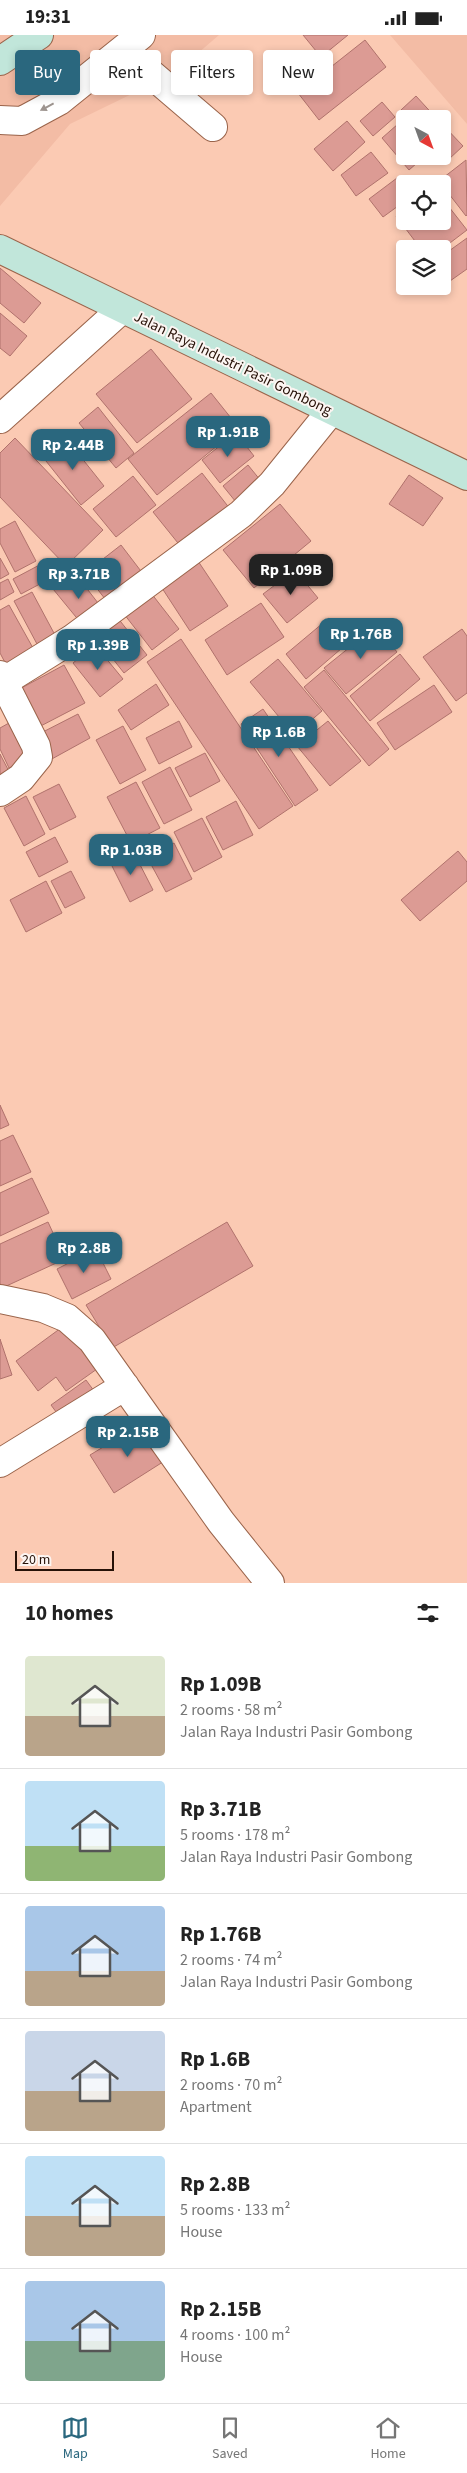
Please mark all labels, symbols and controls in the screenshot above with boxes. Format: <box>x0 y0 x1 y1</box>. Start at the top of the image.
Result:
text: 19:31 <box>25 4 71 31</box>
chip: Buy <box>15 50 80 95</box>
chip: Rent <box>90 50 161 95</box>
chip: Filters <box>171 50 253 95</box>
chip: New <box>263 50 333 95</box>
one-way arrow <box>41 103 54 112</box>
north arrow <box>396 110 451 165</box>
map controls <box>396 110 451 295</box>
button: locate <box>396 175 451 230</box>
button: layers <box>396 240 451 295</box>
street label: Jalan Raya Industri Pasir Gombong <box>130 306 336 421</box>
pin: Rp 1.91B <box>176 415 280 458</box>
text: Rp 1.91B <box>197 421 259 443</box>
pin: Rp 2.44B <box>21 429 125 471</box>
text: Rp 2.44B <box>42 434 104 456</box>
pin: Rp 1.09B <box>239 553 343 596</box>
pin: Rp 3.71B <box>27 557 131 600</box>
text: Rp 1.09B <box>260 559 322 581</box>
text: Rp 3.71B <box>48 563 110 585</box>
pin: Rp 1.76B <box>309 617 413 660</box>
text: Rp 1.76B <box>330 623 392 645</box>
pin: Rp 1.39B <box>46 629 150 671</box>
text: Rp 1.39B <box>67 634 129 656</box>
pin: Rp 1.6B <box>233 715 325 758</box>
text: Rp 1.6B <box>252 721 306 743</box>
pin: Rp 1.03B <box>79 833 183 876</box>
text: Rp 1.03B <box>100 839 162 861</box>
pin: Rp 2.8B <box>38 1231 130 1274</box>
text: Rp 2.8B <box>57 1237 111 1259</box>
pin: Rp 2.15B <box>76 1415 180 1458</box>
text: Rp 2.15B <box>97 1421 159 1443</box>
scale bar <box>15 1548 114 1571</box>
text: 20 m <box>22 1550 50 1570</box>
text: 10 homes <box>25 1598 113 1628</box>
icon: filters <box>414 1599 442 1627</box>
text: Rp 1.09B <box>180 1669 261 1699</box>
icon: home <box>65 1676 125 1736</box>
text: 2 rooms · 58 m² <box>180 1699 282 1721</box>
text: Jalan Raya Industri Pasir Gombong <box>180 1721 412 1743</box>
text: Rp 3.71B <box>180 1794 261 1824</box>
icon: home <box>65 1801 125 1861</box>
text: 5 rooms · 178 m² <box>180 1824 290 1846</box>
text: Jalan Raya Industri Pasir Gombong <box>180 1846 412 1868</box>
text: Rp 1.76B <box>180 1919 261 1949</box>
icon: home <box>65 1926 125 1986</box>
text: 2 rooms · 74 m² <box>180 1949 282 1971</box>
text: Jalan Raya Industri Pasir Gombong <box>180 1971 412 1993</box>
text: Rp 1.6B <box>180 2044 250 2074</box>
icon: home <box>65 2051 125 2111</box>
text: 2 rooms · 70 m² <box>180 2074 282 2096</box>
text: Apartment <box>180 2096 252 2118</box>
text: Rp 2.8B <box>180 2169 250 2199</box>
icon: home <box>65 2176 125 2236</box>
text: 5 rooms · 133 m² <box>180 2199 290 2221</box>
text: House <box>180 2221 222 2243</box>
text: Rp 2.15B <box>180 2294 261 2324</box>
icon: home <box>65 2301 125 2361</box>
text: 4 rooms · 100 m² <box>180 2324 290 2346</box>
text: House <box>180 2346 222 2368</box>
tab: Map <box>61 2414 89 2464</box>
tab: Saved <box>212 2414 248 2464</box>
tab: Home <box>370 2414 406 2464</box>

